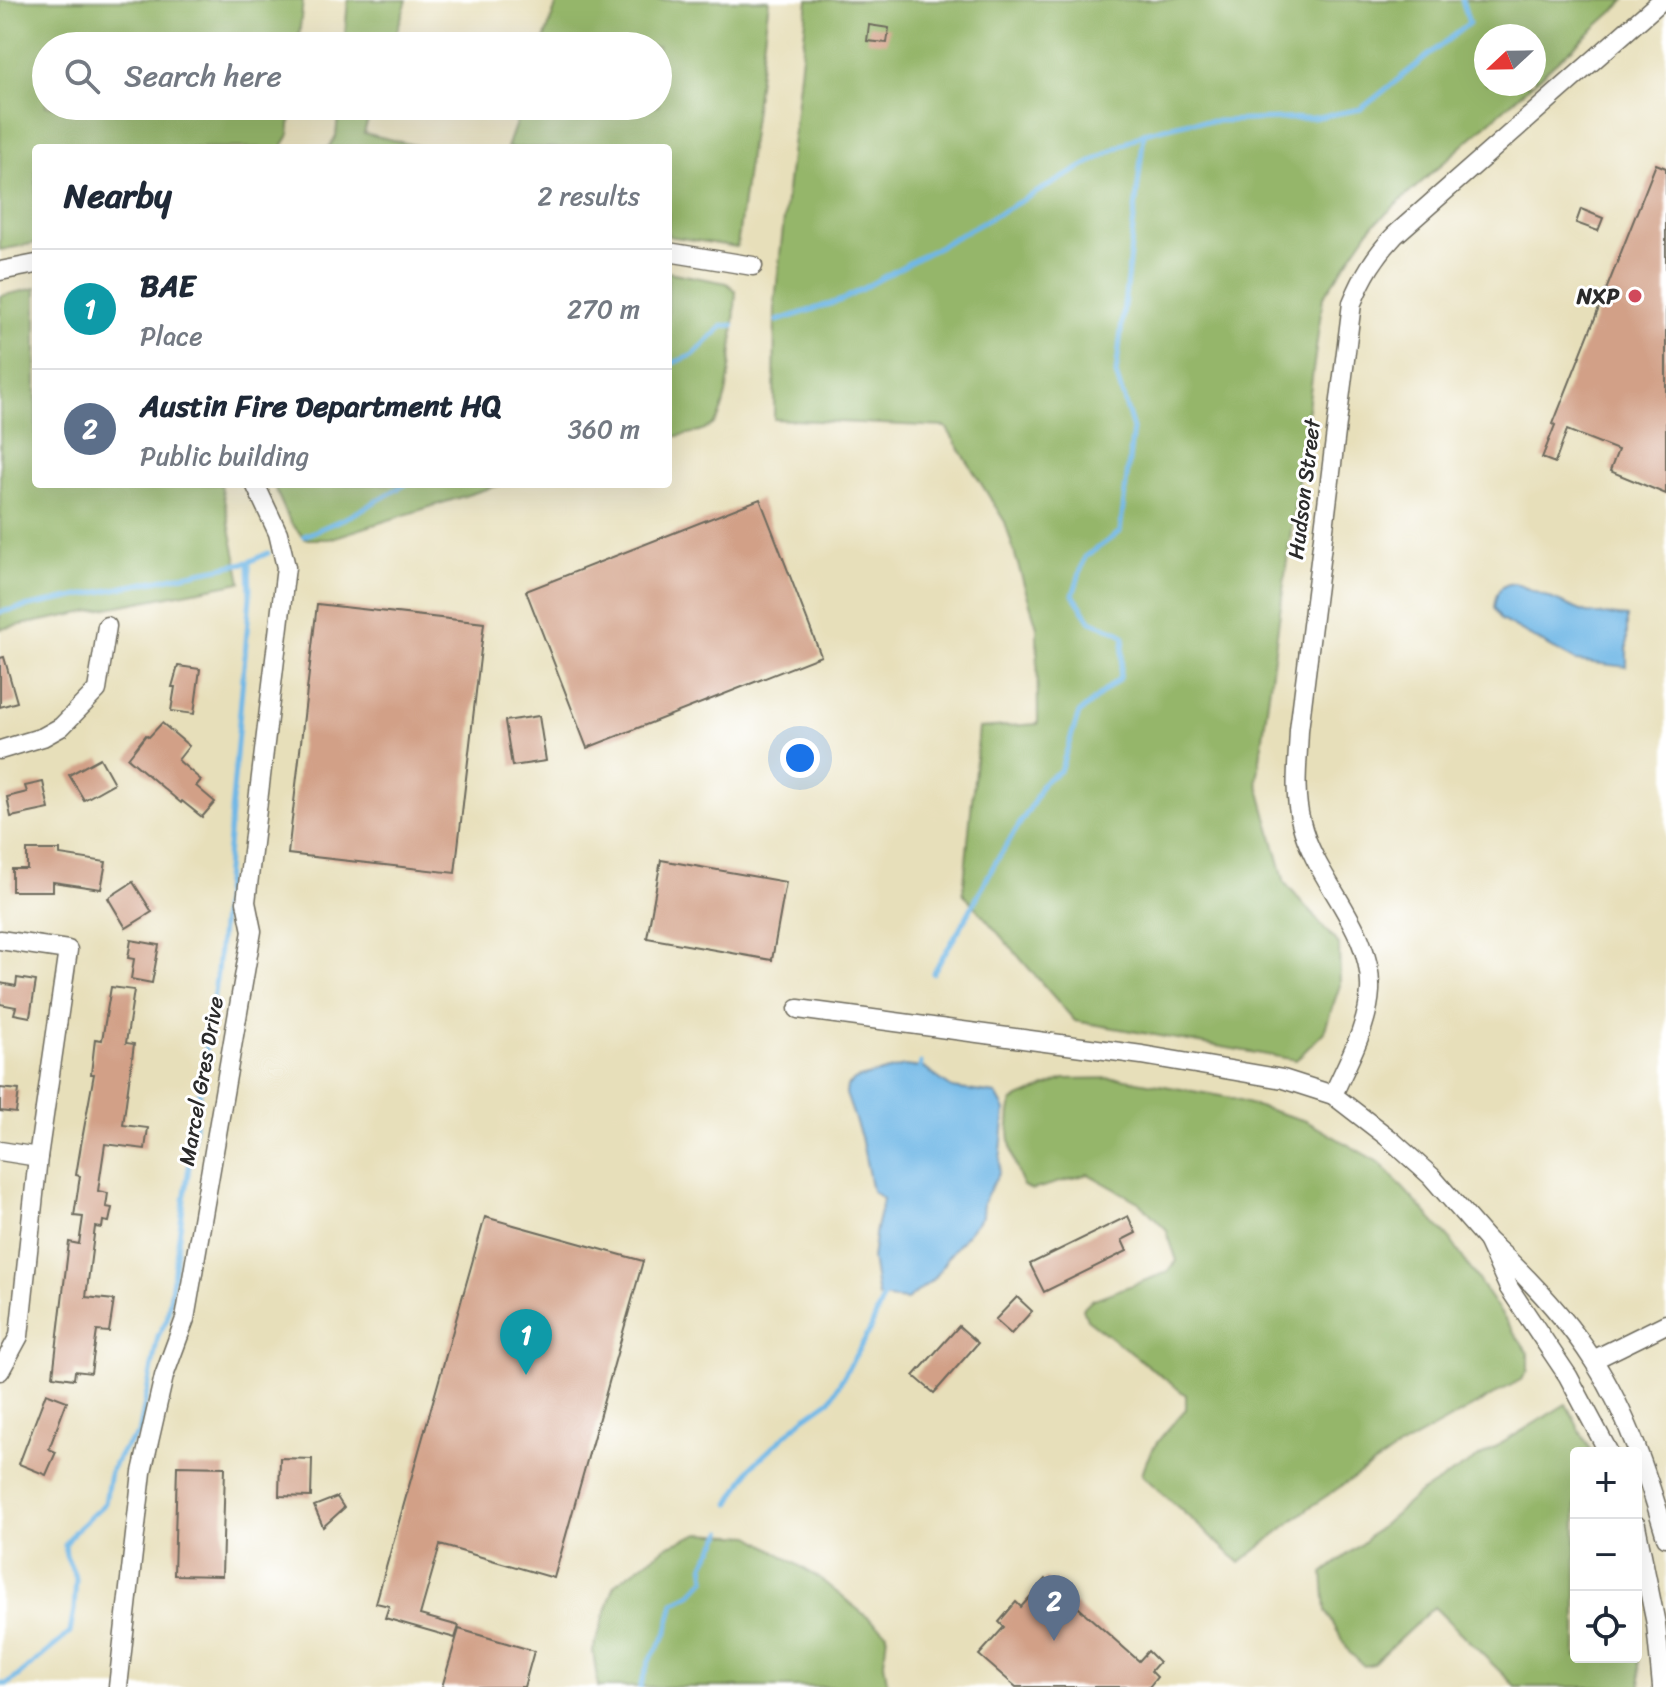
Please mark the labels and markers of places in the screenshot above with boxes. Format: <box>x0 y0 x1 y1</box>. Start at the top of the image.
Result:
place label: NXP <box>1576 277 1619 316</box>
marker: NXP <box>1626 287 1644 305</box>
pin: 1 <box>500 1309 552 1375</box>
pin: 2 <box>1028 1575 1080 1641</box>

